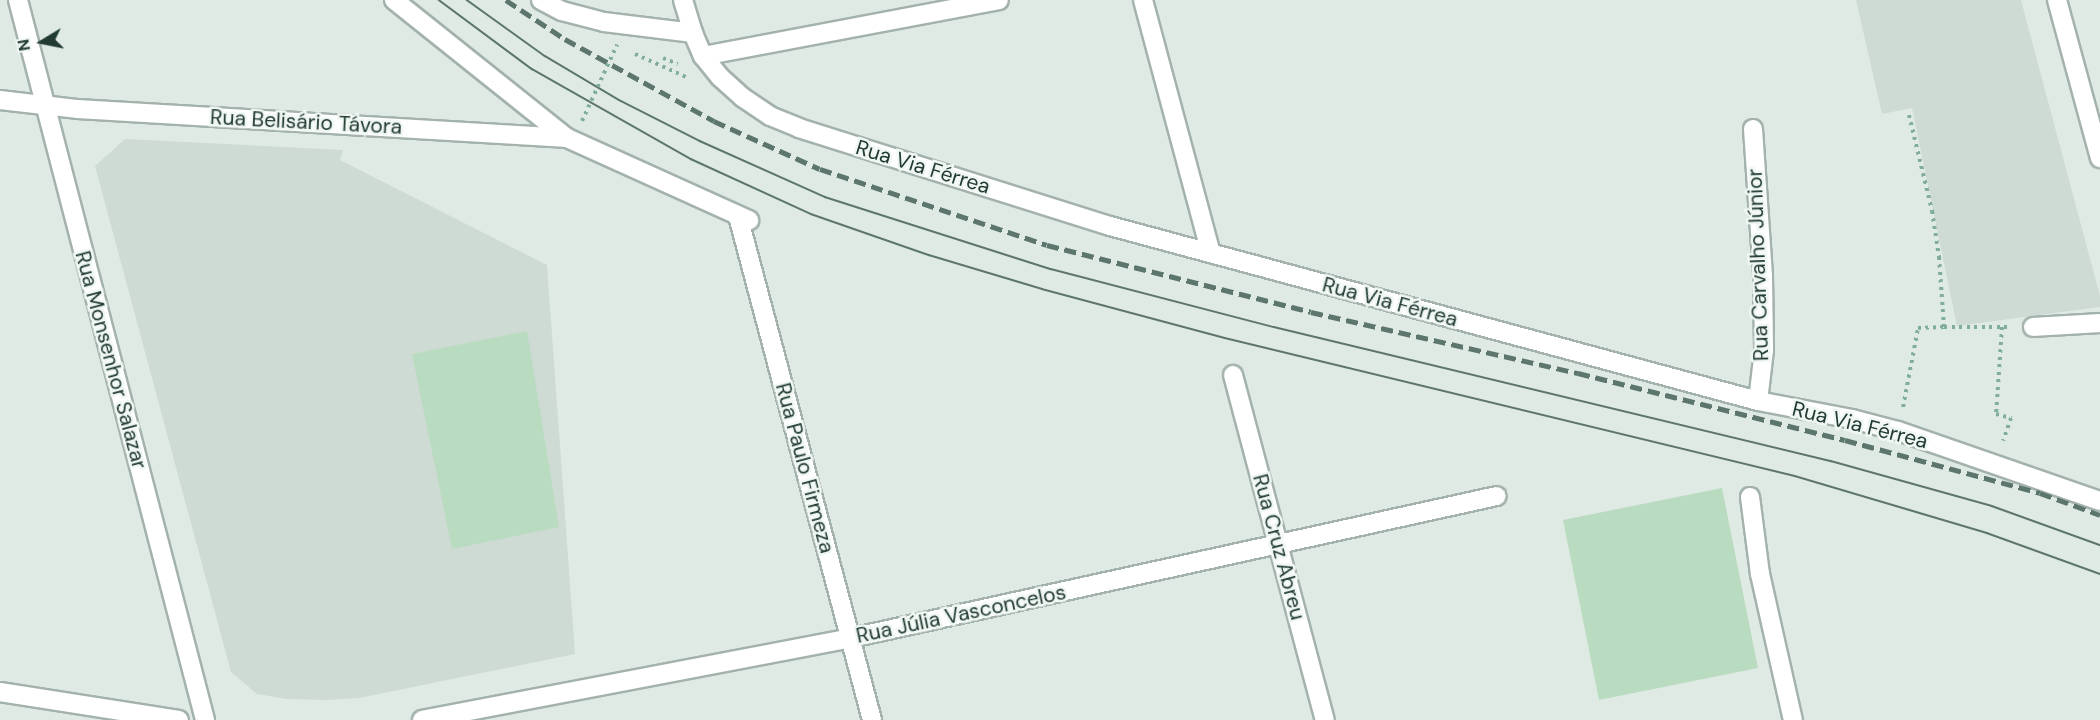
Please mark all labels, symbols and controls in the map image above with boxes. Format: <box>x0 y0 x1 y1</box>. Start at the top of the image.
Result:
north arrow <box>12 12 72 72</box>
text: N <box>12 38 35 53</box>
street label: Rua Belisário Távora <box>209 104 403 140</box>
street label: Rua Via Férrea <box>853 135 993 199</box>
street label: Rua Carvalho Júnior <box>1742 168 1774 362</box>
street label: Rua Monsenhor Salazar <box>70 248 152 472</box>
street label: Rua Via Férrea <box>1320 272 1460 332</box>
street label: Rua Paulo Firmeza <box>770 380 840 556</box>
street label: Rua Via Férrea <box>1790 396 1930 454</box>
street label: Rua Cruz Abreu <box>1247 471 1311 623</box>
street label: Rua Júlia Vasconcelos <box>854 579 1068 649</box>

